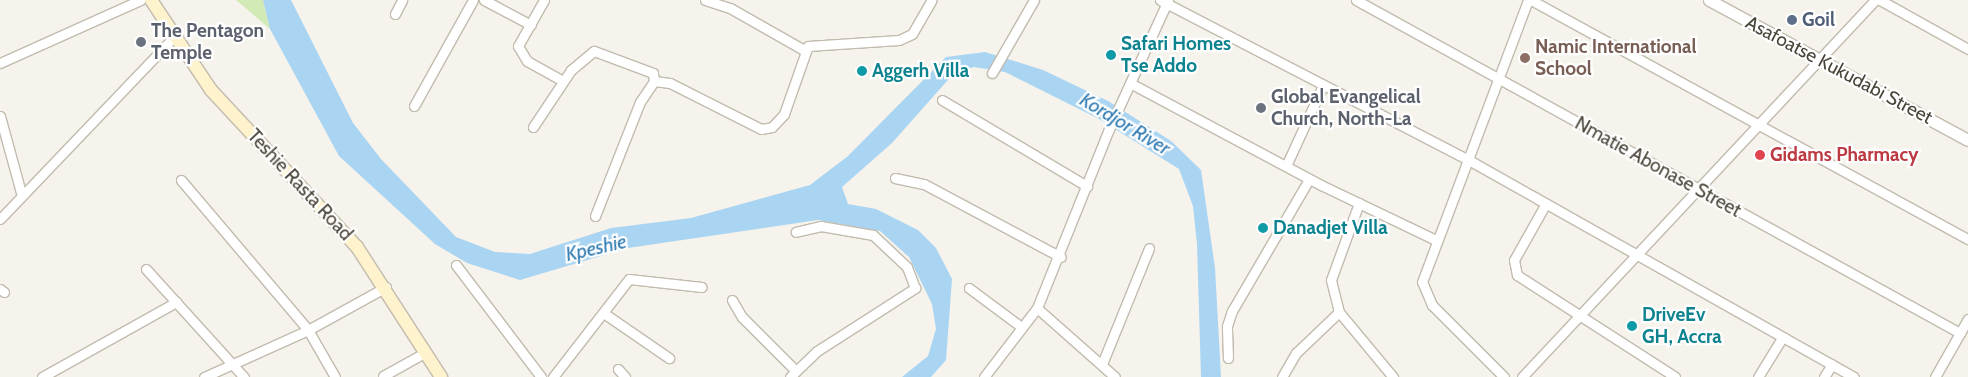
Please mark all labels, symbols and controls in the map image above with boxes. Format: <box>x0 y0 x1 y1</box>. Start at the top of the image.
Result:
place label: Goil <box>1802 9 1835 31</box>
street label: Asafoatse Kukudabi Street <box>1742 11 1936 129</box>
marker: Goil <box>1786 14 1798 26</box>
place label: The Pentagon Temple <box>151 20 264 64</box>
place label: Safari Homes Tse Addo <box>1121 33 1231 77</box>
marker: The Pentagon Temple <box>135 36 147 48</box>
place label: Namic International School <box>1535 36 1697 80</box>
marker: Safari Homes Tse Addo <box>1105 49 1117 61</box>
marker: Namic International School <box>1519 52 1531 64</box>
place label: Aggerh Villa <box>872 60 969 82</box>
marker: Aggerh Villa <box>856 65 868 77</box>
place label: Global Evangelical Church, North-La <box>1271 86 1421 130</box>
water label: Kordjor River <box>1075 88 1175 160</box>
marker: Global Evangelical Church, North-La <box>1255 102 1267 114</box>
street label: Nmatie Abonase Street <box>1571 112 1745 222</box>
street label: Teshie Rasta Road <box>243 125 357 245</box>
place label: Gidams Pharmacy <box>1770 144 1918 166</box>
marker: Gidams Pharmacy <box>1754 149 1766 161</box>
place label: Danadjet Villa <box>1273 217 1388 239</box>
marker: Danadjet Villa <box>1257 222 1269 234</box>
water label: Kpeshie <box>563 229 629 267</box>
place label: DriveEv GH, Accra <box>1642 304 1722 348</box>
marker: DriveEv GH, Accra <box>1626 320 1638 332</box>

